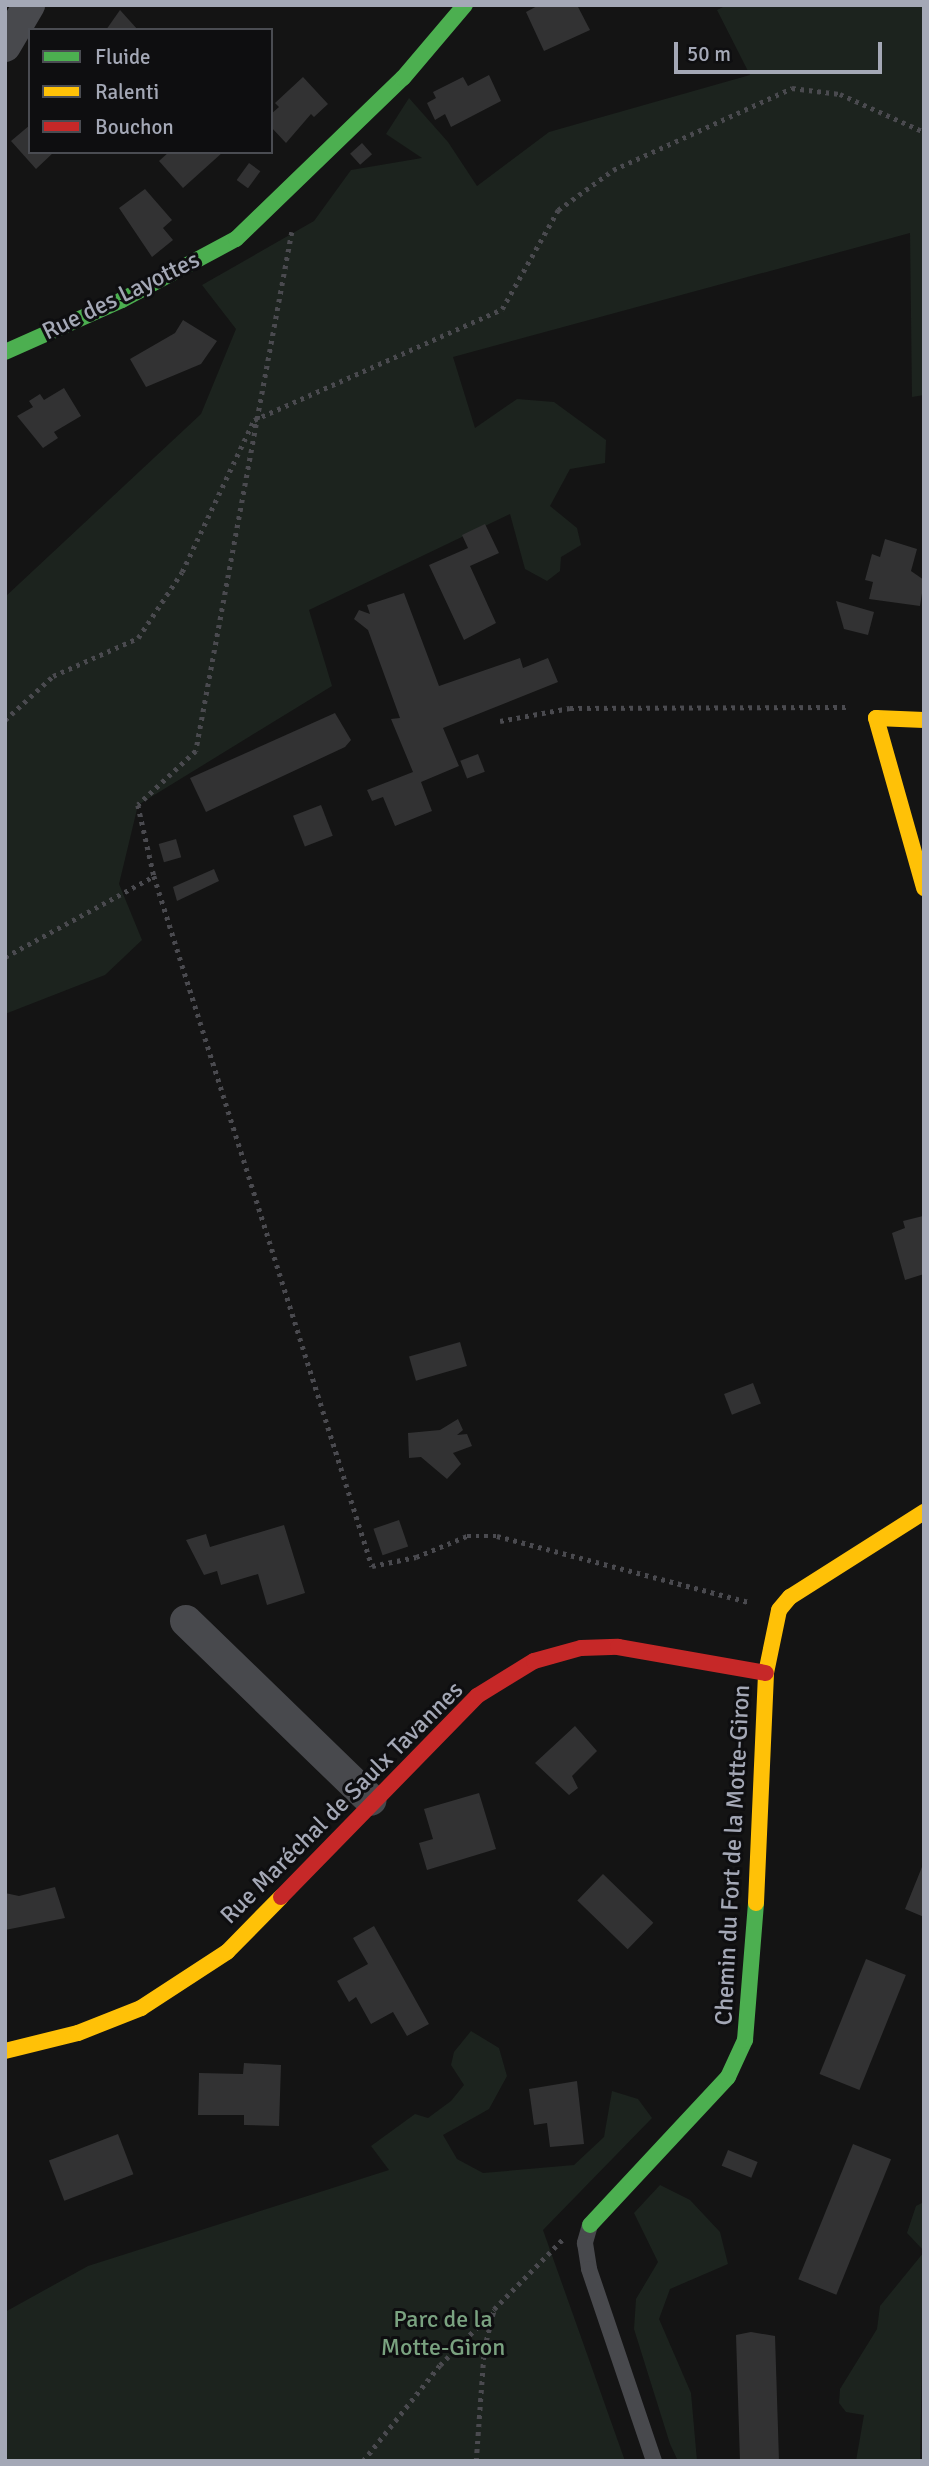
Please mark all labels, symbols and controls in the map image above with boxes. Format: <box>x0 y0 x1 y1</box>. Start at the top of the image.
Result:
legend <box>28 28 273 154</box>
scale bar <box>677 28 885 72</box>
text: 50 m <box>687 41 731 67</box>
text: Fluide <box>95 44 151 70</box>
text: Ralenti <box>95 79 159 105</box>
text: Bouchon <box>95 114 174 140</box>
street label: Rue des Layottes <box>38 246 204 346</box>
street label: Rue Maréchal de Saulx Tavannes <box>215 1676 469 1930</box>
street label: Chemin du Fort de la Motte-Giron <box>710 1684 756 2026</box>
park label: Parc de la Motte-Giron <box>381 2306 505 2362</box>

